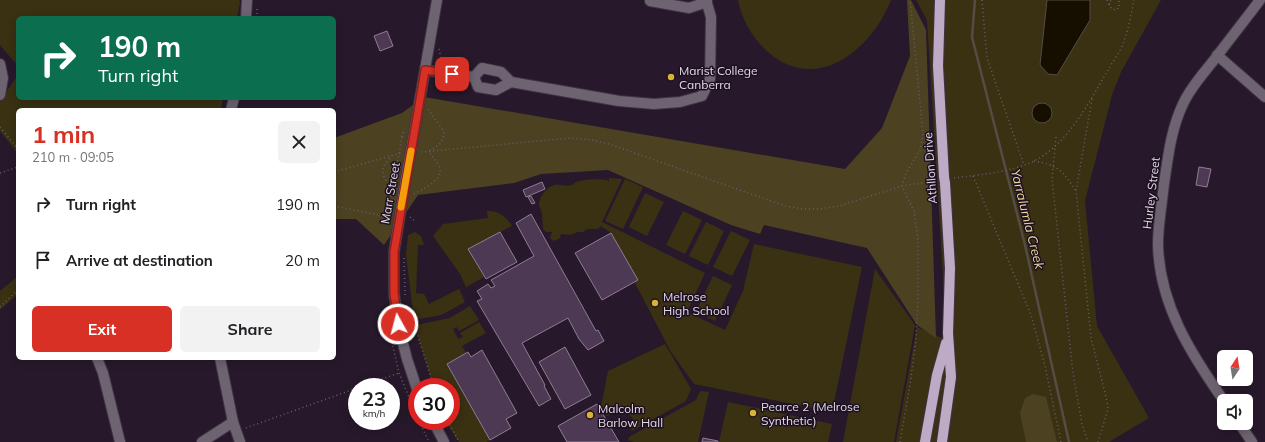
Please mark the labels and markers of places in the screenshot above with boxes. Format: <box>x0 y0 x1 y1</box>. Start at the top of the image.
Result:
pin <box>435 57 469 91</box>
place label: Marist College Canberra <box>679 63 758 92</box>
marker: Marist College Canberra <box>666 72 676 82</box>
place label: Melrose High School <box>663 289 729 318</box>
marker: Melrose High School <box>650 298 660 308</box>
place label: Pearce 2 (Melrose Synthetic) <box>761 399 859 428</box>
place label: Malcolm Barlow Hall <box>598 401 663 430</box>
marker: Pearce 2 (Melrose Synthetic) <box>748 408 758 418</box>
marker: Malcolm Barlow Hall <box>585 410 595 420</box>

